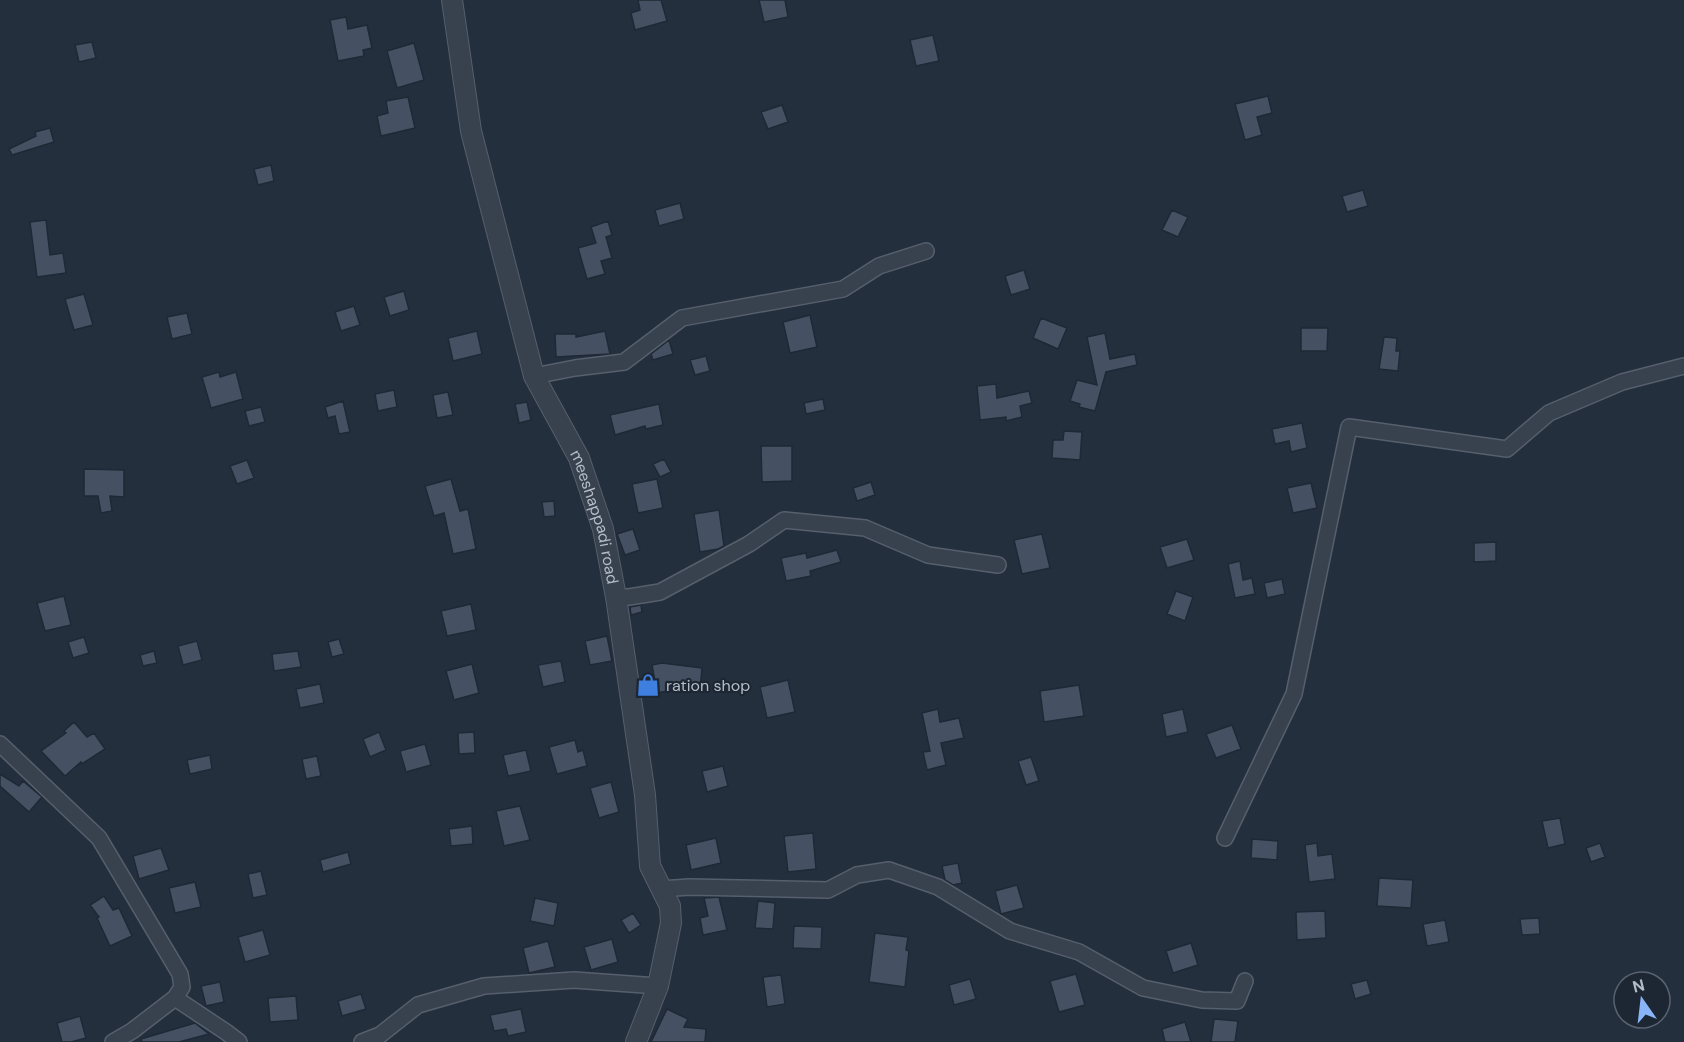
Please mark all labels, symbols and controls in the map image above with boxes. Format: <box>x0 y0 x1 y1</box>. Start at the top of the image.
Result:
street label: meeshappadi road <box>565 446 623 586</box>
shop icon: ration shop <box>635 672 661 698</box>
place label: ration shop <box>666 675 750 696</box>
north arrow <box>1612 970 1672 1030</box>
text: N <box>1630 974 1647 998</box>

